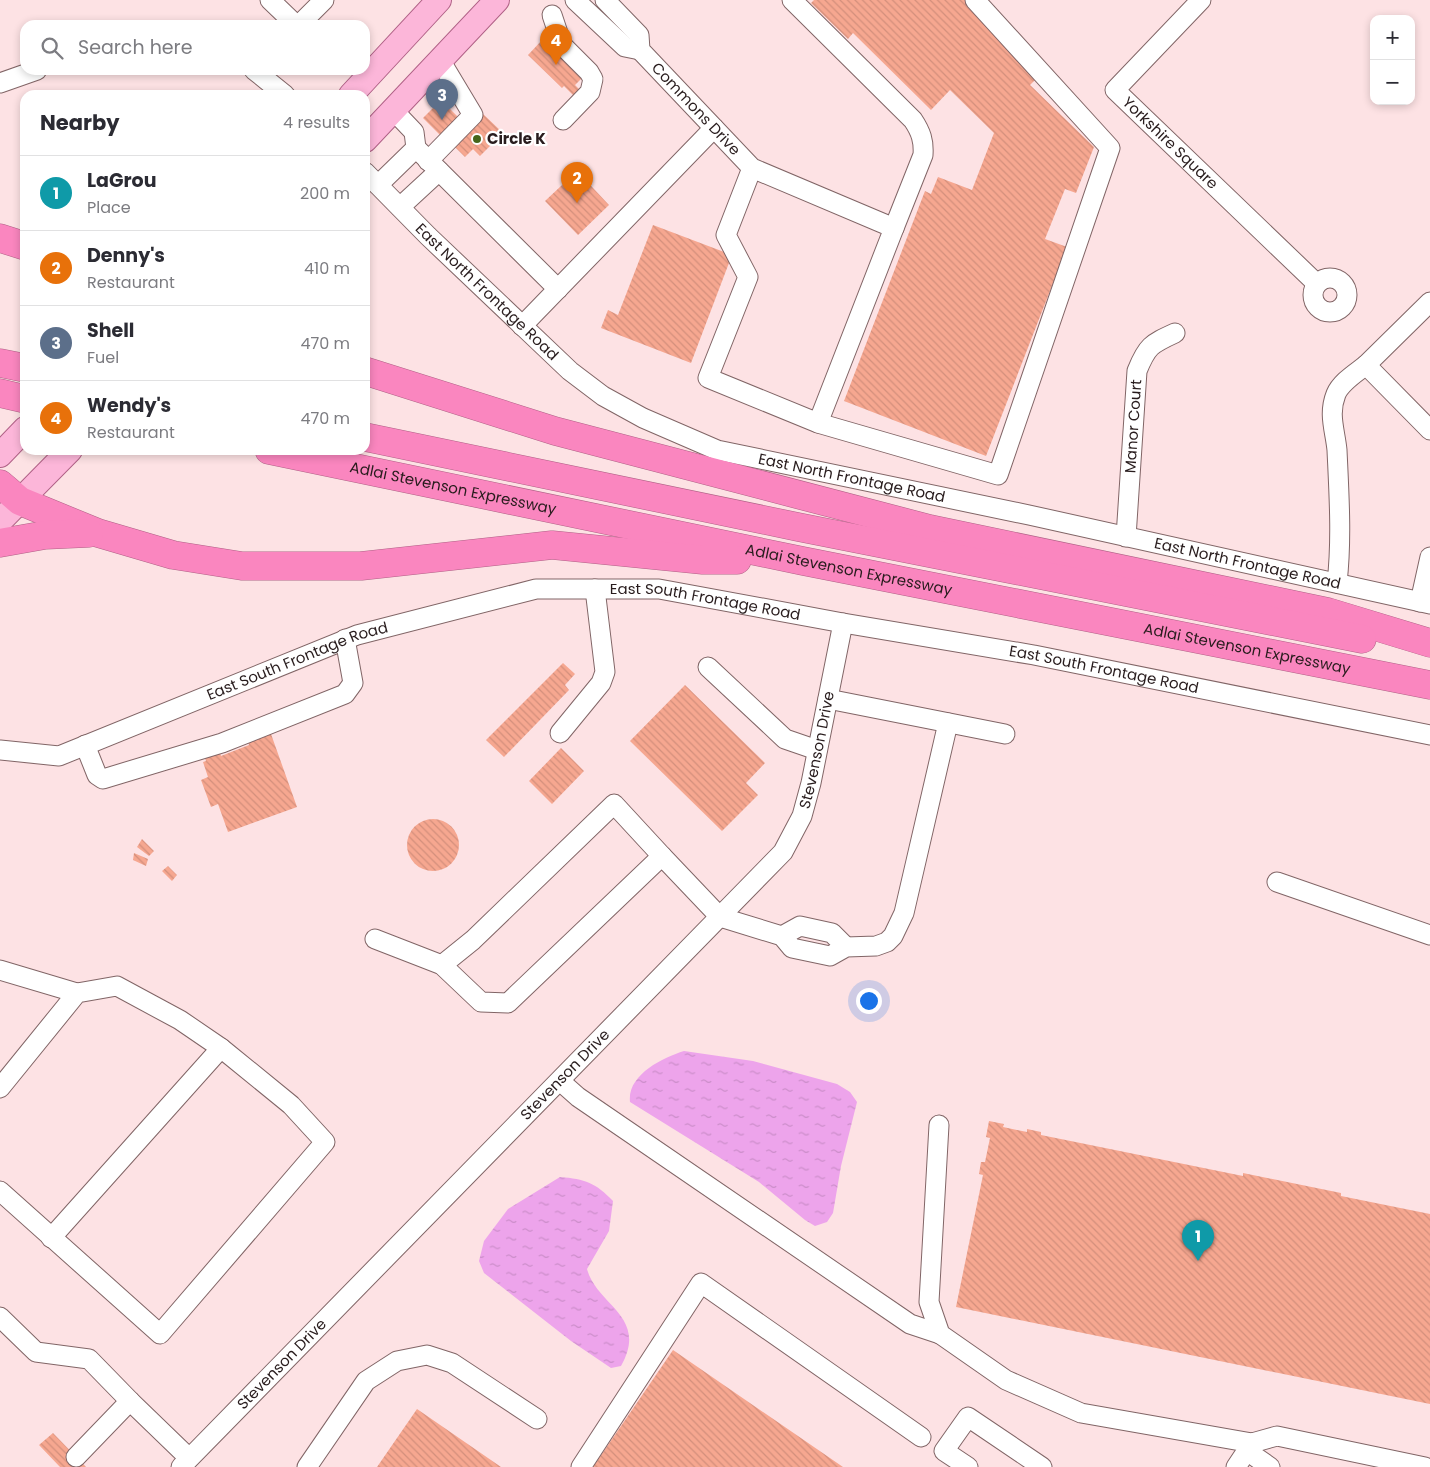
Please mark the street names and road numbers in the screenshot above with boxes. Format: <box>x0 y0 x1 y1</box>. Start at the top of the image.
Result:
street label: Commons Drive <box>647 57 745 160</box>
street label: Yorkshire Square <box>1118 92 1223 194</box>
street label: East North Frontage Road <box>411 218 563 365</box>
street label: Manor Court <box>1119 379 1146 474</box>
street label: East North Frontage Road <box>756 448 947 507</box>
street label: Adlai Stevenson Expressway <box>348 456 559 520</box>
street label: East North Frontage Road <box>1152 532 1343 594</box>
street label: Adlai Stevenson Expressway <box>744 538 955 600</box>
street label: East South Frontage Road <box>610 578 802 625</box>
street label: East South Frontage Road <box>203 617 390 705</box>
street label: Adlai Stevenson Expressway <box>1142 618 1353 679</box>
street label: East South Frontage Road <box>1008 640 1201 698</box>
street label: Stevenson Drive <box>793 689 839 811</box>
street label: Stevenson Drive <box>515 1024 614 1124</box>
street label: Stevenson Drive <box>232 1314 331 1414</box>

